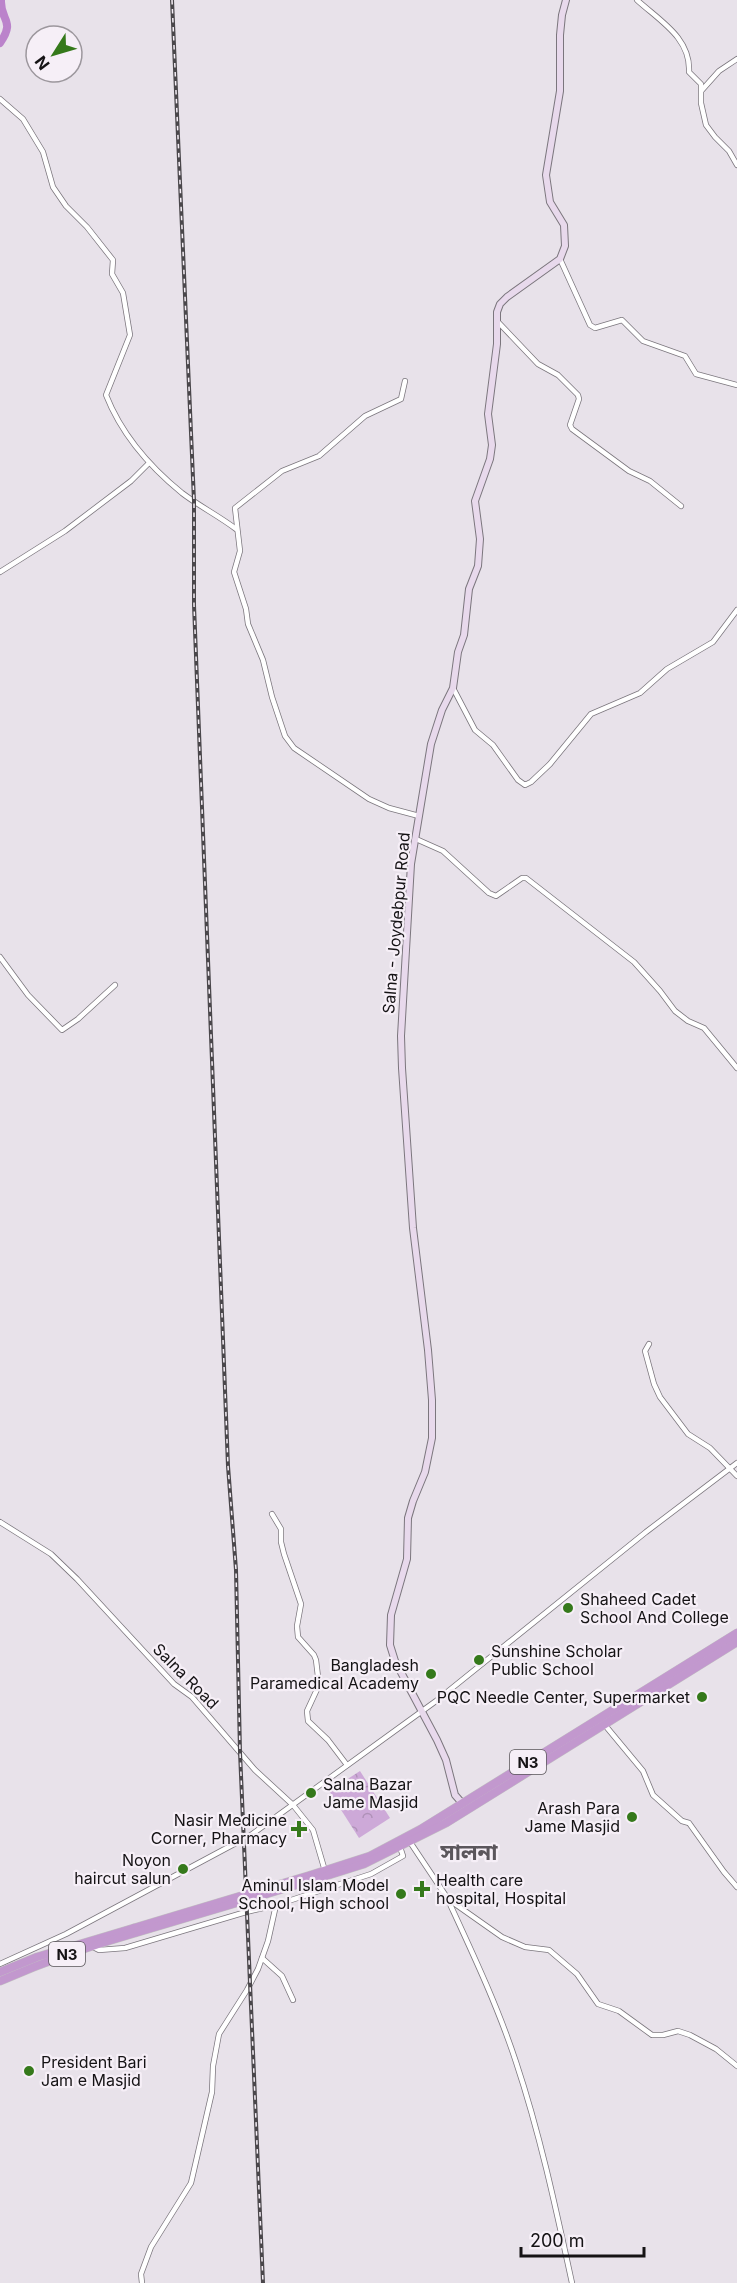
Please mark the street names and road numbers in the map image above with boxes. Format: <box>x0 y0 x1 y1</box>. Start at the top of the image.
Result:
street label: Salna - Joydebpur Road <box>378 831 414 1015</box>
street label: Salna Road <box>149 1639 223 1713</box>
road number: N3 <box>510 1750 546 1774</box>
road number: N3 <box>49 1942 85 1966</box>

